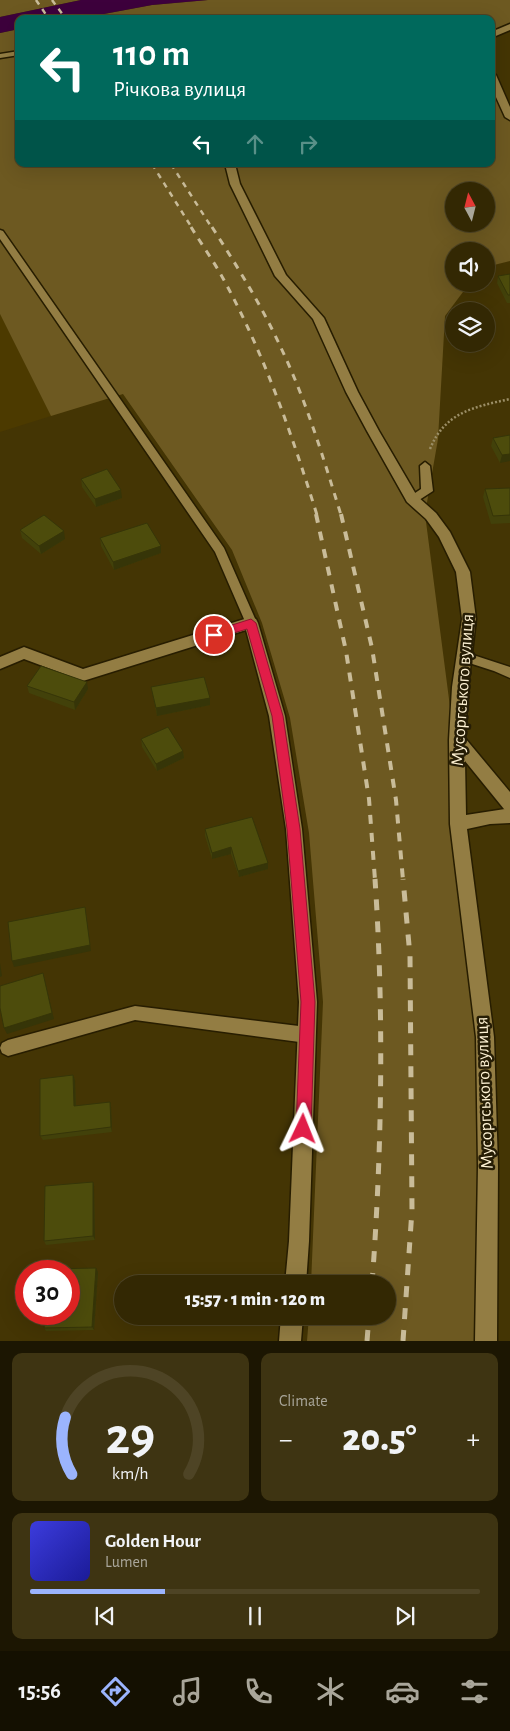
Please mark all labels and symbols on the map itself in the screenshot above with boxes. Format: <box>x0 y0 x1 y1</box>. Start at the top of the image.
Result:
north arrow <box>445 182 495 232</box>
street label: Мусоргського вулиця <box>449 613 477 767</box>
pin <box>193 614 235 656</box>
street label: Мусоргського вулиця <box>473 1017 497 1169</box>
position arrow <box>276 1102 328 1154</box>
speed limit sign: 30 <box>15 1260 80 1325</box>

